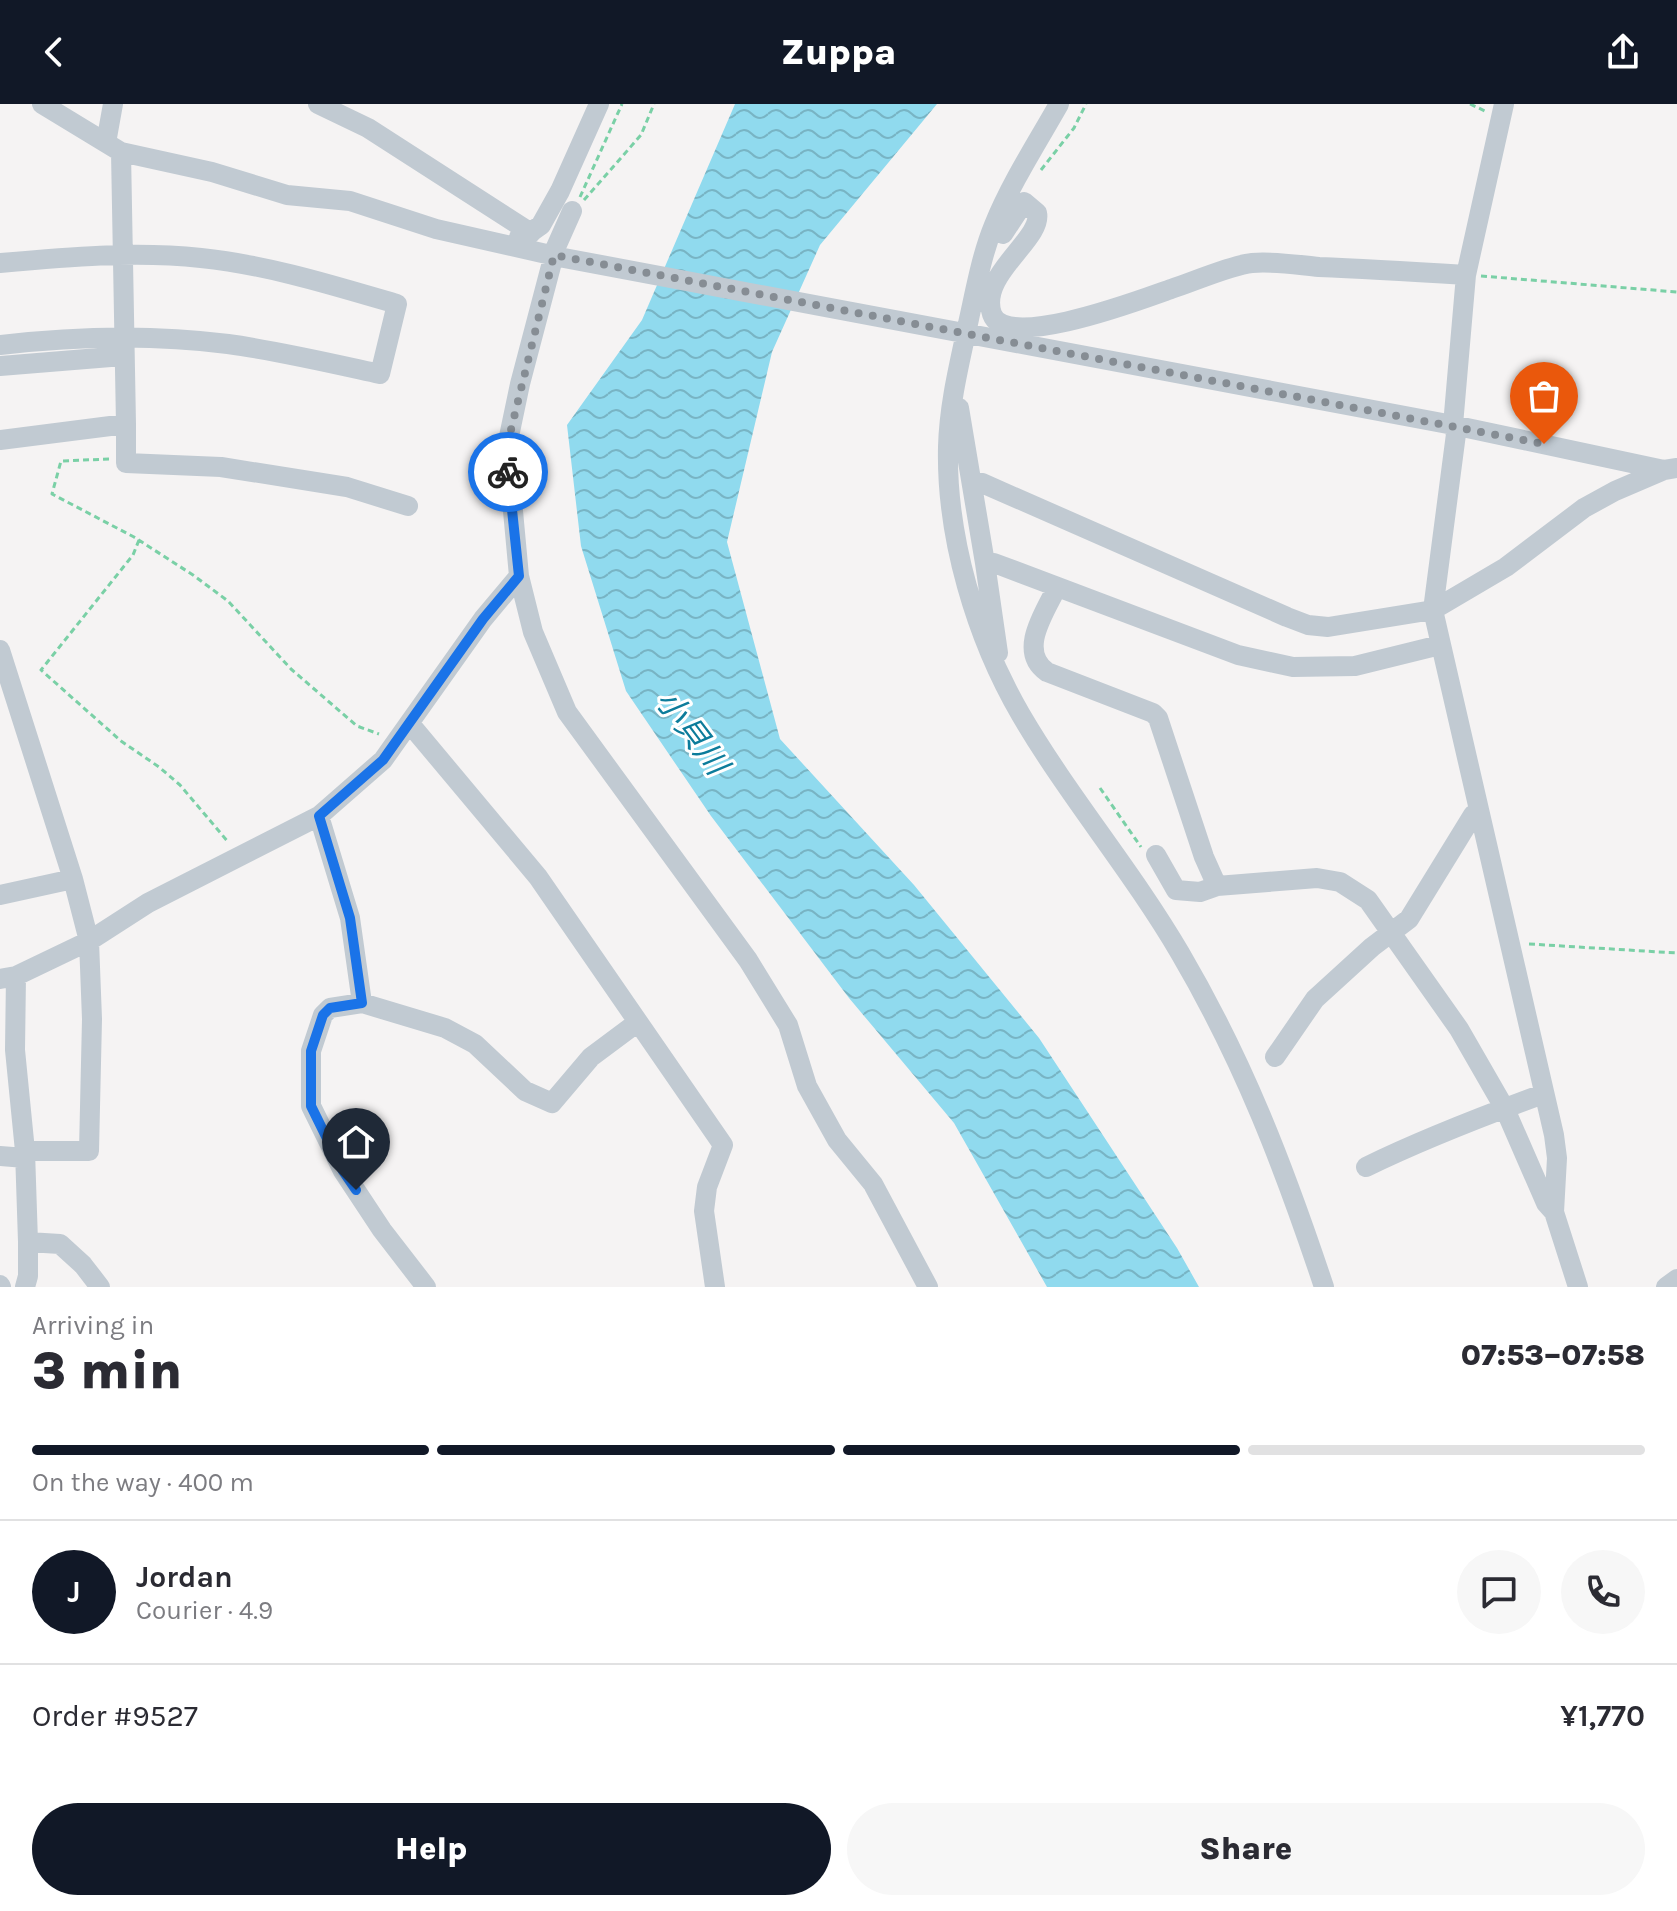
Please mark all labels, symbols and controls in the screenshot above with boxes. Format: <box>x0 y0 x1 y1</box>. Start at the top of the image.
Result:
icon: back <box>32 30 76 74</box>
icon: share <box>1601 30 1645 74</box>
text: Zuppa <box>781 31 896 73</box>
pin <box>1510 362 1578 444</box>
icon: bag <box>1522 374 1566 418</box>
courier <box>468 432 548 512</box>
icon: bike <box>486 450 530 494</box>
water label: 小貝川 <box>648 683 737 784</box>
pin <box>322 1108 390 1190</box>
icon: home <box>334 1120 378 1164</box>
text: Arriving in <box>32 1310 154 1341</box>
text: 07:53–07:58 <box>1461 1337 1645 1373</box>
text: 3 min <box>32 1340 182 1401</box>
text: On the way · 400 m <box>32 1467 254 1498</box>
button: chat <box>1457 1550 1541 1634</box>
button: phone <box>1561 1550 1645 1634</box>
text: Jordan <box>136 1559 233 1595</box>
text: J <box>67 1574 81 1610</box>
text: Courier · 4.9 <box>136 1595 273 1626</box>
text: Order #9527 <box>32 1698 198 1734</box>
text: ¥1,770 <box>1560 1698 1645 1734</box>
button: Help <box>32 1803 831 1895</box>
button: Share <box>847 1803 1645 1895</box>

